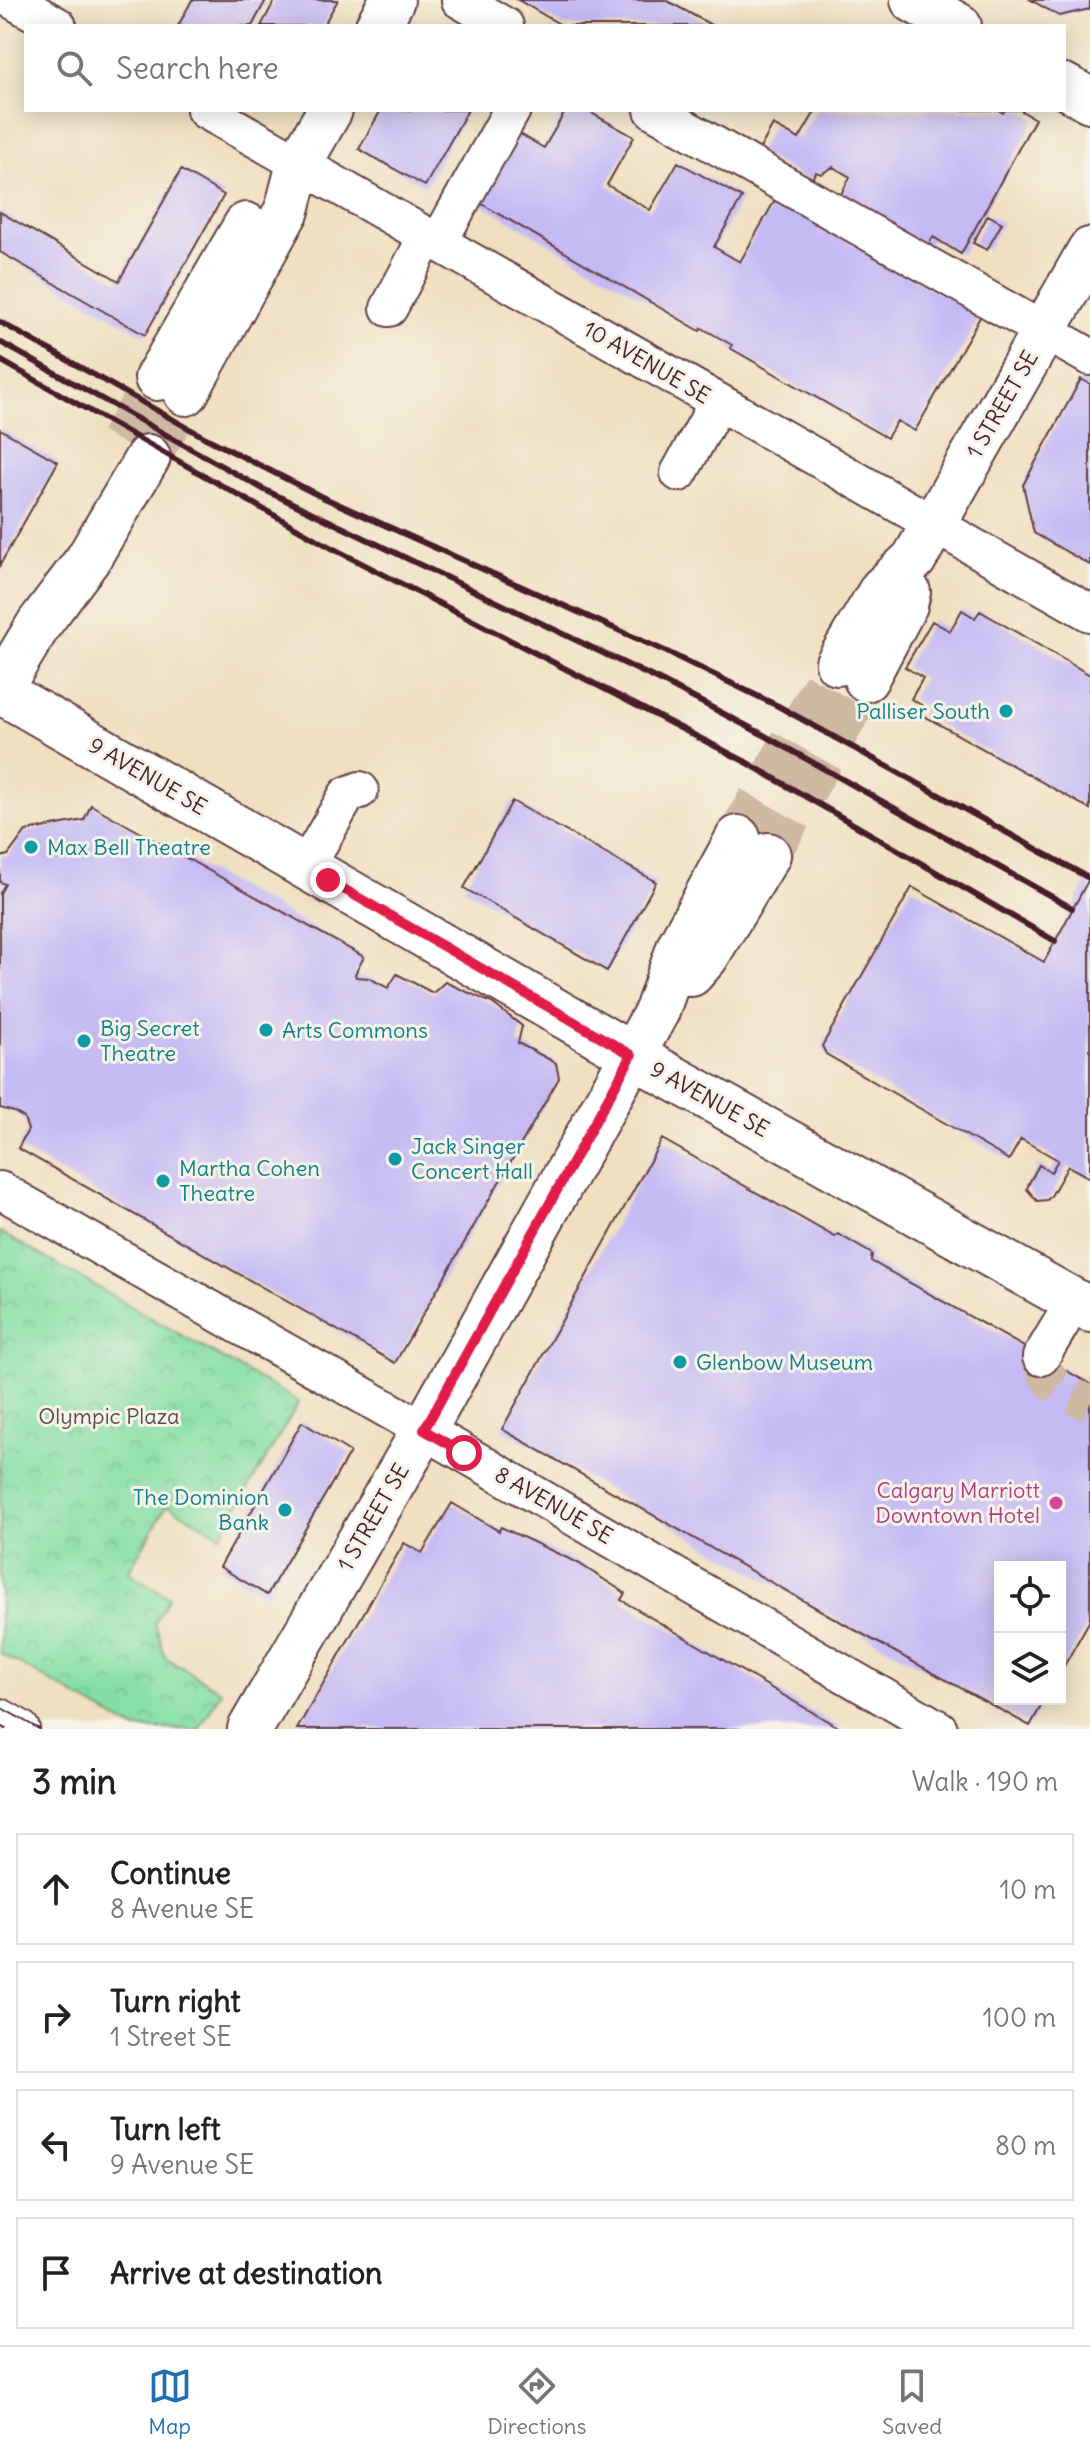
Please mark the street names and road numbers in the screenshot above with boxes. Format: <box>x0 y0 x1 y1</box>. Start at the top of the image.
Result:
street label: 10 AVENUE SE <box>578 314 716 410</box>
street label: 1 STREET SE <box>960 345 1044 463</box>
street label: 9 AVENUE SE <box>84 731 212 821</box>
street label: 9 AVENUE SE <box>646 1055 774 1143</box>
street label: 1 STREET SE <box>331 1458 415 1576</box>
street label: 8 AVENUE SE <box>490 1460 618 1550</box>

